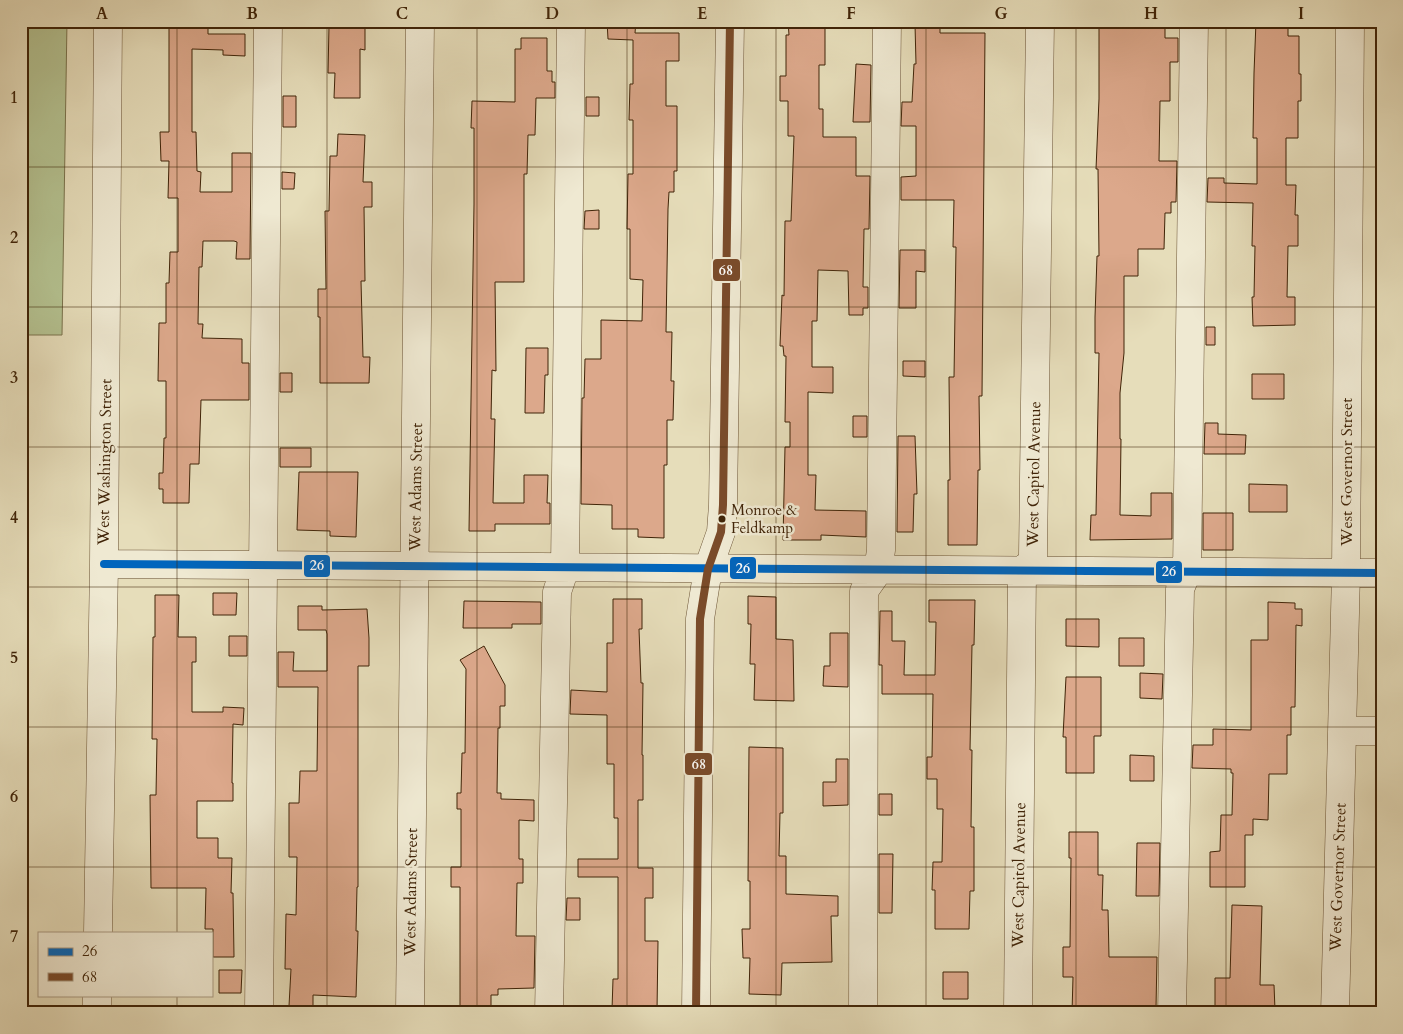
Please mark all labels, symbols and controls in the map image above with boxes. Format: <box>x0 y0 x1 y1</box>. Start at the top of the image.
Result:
text: A <box>96 3 108 25</box>
text: B <box>246 3 258 25</box>
text: C <box>396 3 408 25</box>
text: D <box>545 3 559 25</box>
text: E <box>697 3 707 25</box>
text: F <box>846 3 856 25</box>
text: G <box>994 3 1008 25</box>
text: H <box>1144 3 1158 25</box>
text: I <box>1298 3 1304 25</box>
text: 1 <box>10 87 18 109</box>
text: 2 <box>10 227 18 249</box>
line badge: 68 <box>712 258 741 282</box>
text: 68 <box>719 261 733 280</box>
text: 3 <box>10 367 18 389</box>
street label: West Washington Street <box>93 379 117 546</box>
street label: West Governor Street <box>1336 398 1358 547</box>
street label: West Capitol Avenue <box>1022 401 1046 548</box>
street label: West Adams Street <box>404 423 428 552</box>
place label: Monroe & Feldkamp <box>731 500 797 538</box>
text: 4 <box>10 507 18 529</box>
marker: Monroe & Feldkamp <box>717 514 727 524</box>
line badge: 26 <box>303 554 331 578</box>
text: 26 <box>310 556 324 575</box>
line badge: 26 <box>729 556 757 580</box>
text: 26 <box>736 559 750 578</box>
line badge: 26 <box>1155 560 1183 584</box>
text: 26 <box>1162 562 1176 581</box>
text: 5 <box>10 647 18 669</box>
line badge: 68 <box>684 752 713 776</box>
text: 68 <box>692 755 706 774</box>
text: 6 <box>10 786 18 808</box>
street label: West Capitol Avenue <box>1007 802 1031 949</box>
street label: West Governor Street <box>1324 802 1352 953</box>
street label: West Adams Street <box>399 828 423 957</box>
text: 7 <box>10 926 18 948</box>
legend <box>38 932 212 996</box>
text: 26 <box>82 941 98 961</box>
text: 68 <box>82 967 97 987</box>

